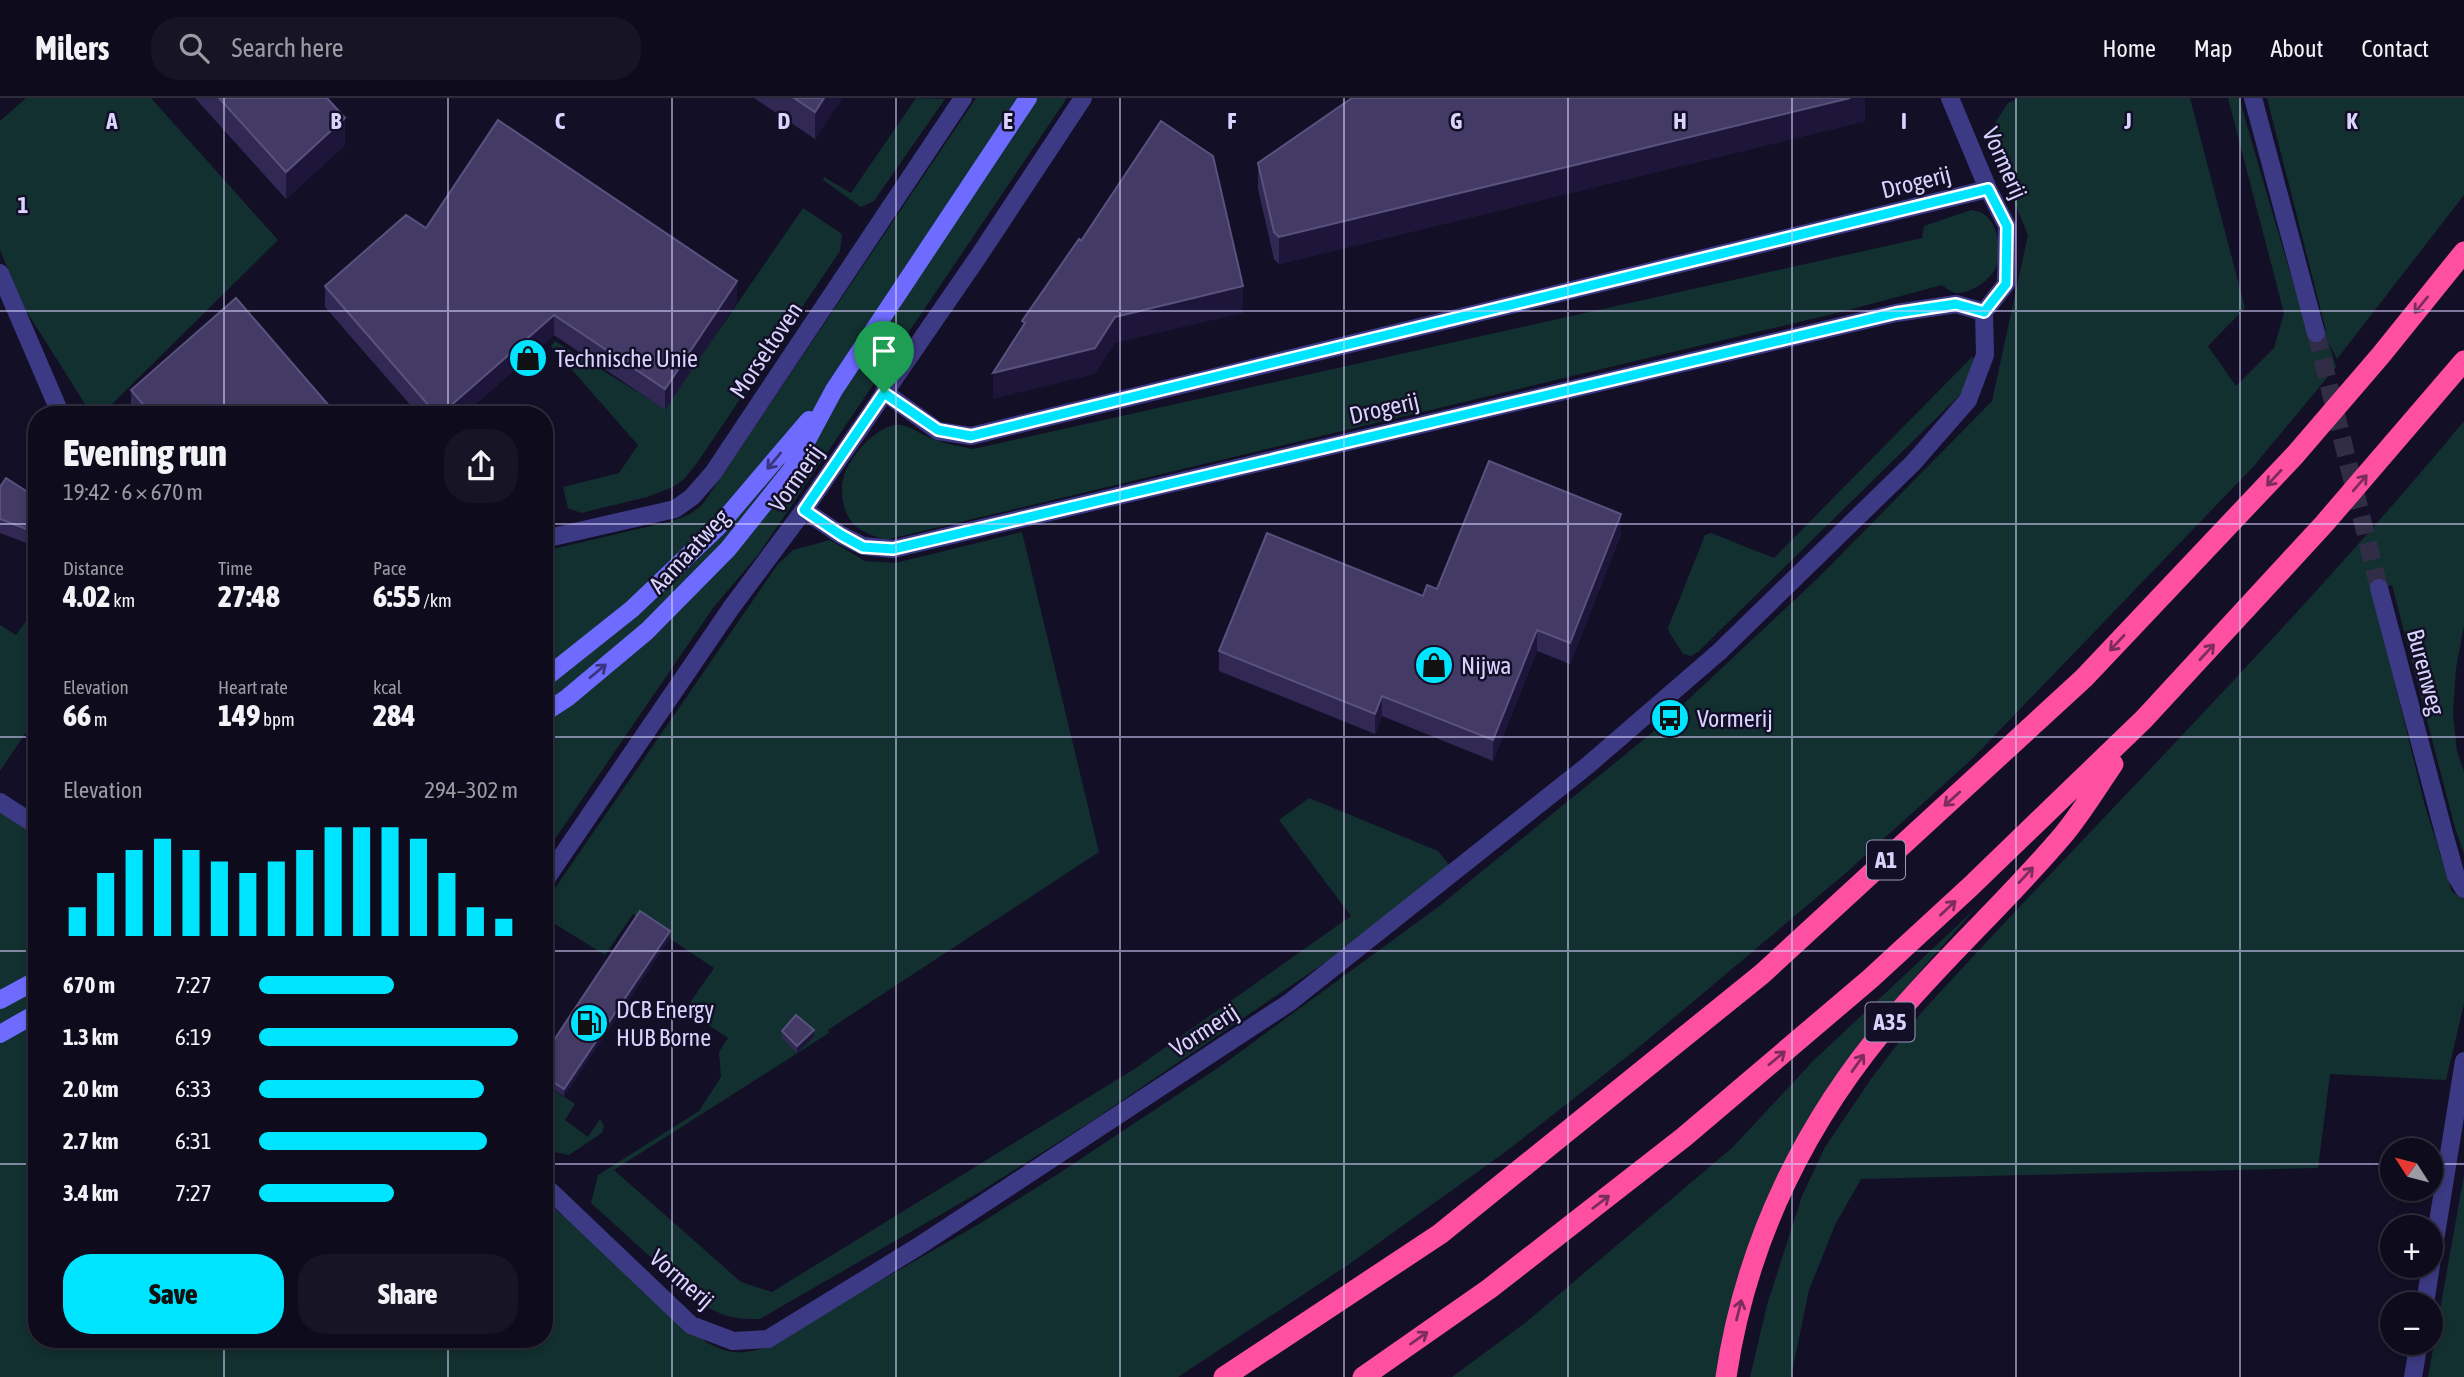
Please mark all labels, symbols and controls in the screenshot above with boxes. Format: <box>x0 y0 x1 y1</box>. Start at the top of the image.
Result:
search box <box>151 17 641 80</box>
text: Milers <box>35 29 109 67</box>
icon: search <box>175 29 213 67</box>
text: Search here <box>231 33 344 63</box>
text: Home <box>2102 35 2156 62</box>
text: Map <box>2194 35 2232 62</box>
text: About <box>2270 35 2323 62</box>
text: Contact <box>2361 35 2429 62</box>
text: A <box>105 108 118 134</box>
text: B <box>331 108 342 134</box>
text: C <box>555 108 566 134</box>
text: D <box>778 108 791 134</box>
text: E <box>1003 108 1013 134</box>
text: F <box>1227 108 1237 134</box>
text: G <box>1450 108 1462 134</box>
text: H <box>1673 108 1687 134</box>
text: I <box>1901 108 1907 134</box>
text: J <box>2123 108 2132 134</box>
text: K <box>2346 108 2358 134</box>
street label: Vormerij <box>1977 123 2033 203</box>
street label: Drogerij <box>1878 160 1954 204</box>
text: 1 <box>18 192 29 218</box>
one-way arrow <box>2414 295 2429 314</box>
street label: Morseltoven <box>724 297 808 403</box>
pin <box>854 321 914 393</box>
icon: arrive <box>865 332 903 370</box>
shop icon: Technische Unie <box>507 337 549 379</box>
place label: Technische Unie <box>555 345 698 372</box>
street label: Drogerij <box>1347 387 1421 429</box>
button: share <box>444 429 518 503</box>
text: Evening run <box>63 431 227 474</box>
street label: Vormerij <box>763 439 829 517</box>
one-way arrow <box>766 452 782 470</box>
one-way arrow <box>2265 469 2282 486</box>
one-way arrow <box>2352 474 2368 492</box>
text: 19:42 · 6 × 670 m <box>63 479 203 505</box>
street label: Aamaatweg <box>643 503 735 599</box>
text: Distance <box>63 557 124 579</box>
text: Time <box>218 557 253 579</box>
text: Pace <box>373 557 406 579</box>
text: 4.02 <box>63 579 111 613</box>
text: 27:48 <box>218 579 280 613</box>
text: 6:55 <box>373 579 421 613</box>
text: km <box>111 589 135 611</box>
text: /km <box>421 589 452 611</box>
street label: Burenweg <box>2402 626 2451 719</box>
one-way arrow <box>2109 634 2126 651</box>
shop icon: Nijwa <box>1413 644 1455 686</box>
one-way arrow <box>2199 644 2216 661</box>
place label: Nijwa <box>1461 652 1511 679</box>
one-way arrow <box>589 664 607 679</box>
text: Elevation <box>63 676 129 698</box>
text: Heart rate <box>218 676 288 698</box>
text: kcal <box>373 676 402 698</box>
bus stop icon: Vormerij <box>1649 697 1691 739</box>
text: 66 <box>63 698 91 732</box>
text: 149 <box>218 698 260 732</box>
text: 284 <box>373 698 415 732</box>
place label: Vormerij <box>1697 705 1773 732</box>
text: m <box>91 708 108 730</box>
text: bpm <box>260 708 295 730</box>
text: Elevation <box>63 777 143 803</box>
text: 294–302 m <box>424 777 518 803</box>
one-way arrow <box>1944 791 1961 808</box>
road number: A1 <box>1867 840 1905 880</box>
one-way arrow <box>2017 867 2034 884</box>
one-way arrow <box>1939 899 1956 916</box>
text: 670 m <box>63 972 115 998</box>
text: 7:27 <box>175 972 212 998</box>
place label: DCB Energy HUB Borne <box>616 996 714 1051</box>
street label: Vormerij <box>1165 998 1243 1062</box>
fuel station icon: DCB Energy HUB Borne <box>568 1002 610 1044</box>
road number: A35 <box>1866 1002 1914 1042</box>
text: 1.3 km <box>63 1024 119 1050</box>
text: 6:19 <box>175 1024 212 1050</box>
one-way arrow <box>1767 1050 1785 1066</box>
one-way arrow <box>1851 1054 1865 1073</box>
text: 2.0 km <box>63 1076 119 1102</box>
text: 6:33 <box>175 1076 212 1102</box>
text: 2.7 km <box>63 1128 119 1154</box>
text: 6:31 <box>175 1128 212 1154</box>
north arrow <box>2380 1138 2443 1200</box>
map controls <box>2380 1138 2443 1355</box>
text: 3.4 km <box>63 1180 119 1206</box>
text: 7:27 <box>175 1180 212 1206</box>
one-way arrow <box>1591 1194 1609 1209</box>
button: + <box>2380 1215 2443 1278</box>
street label: Vormerij <box>645 1244 719 1314</box>
button: Save <box>63 1254 284 1334</box>
button: Share <box>298 1254 518 1334</box>
button: − <box>2380 1292 2443 1355</box>
one-way arrow <box>1733 1299 1746 1322</box>
one-way arrow <box>1409 1331 1428 1345</box>

